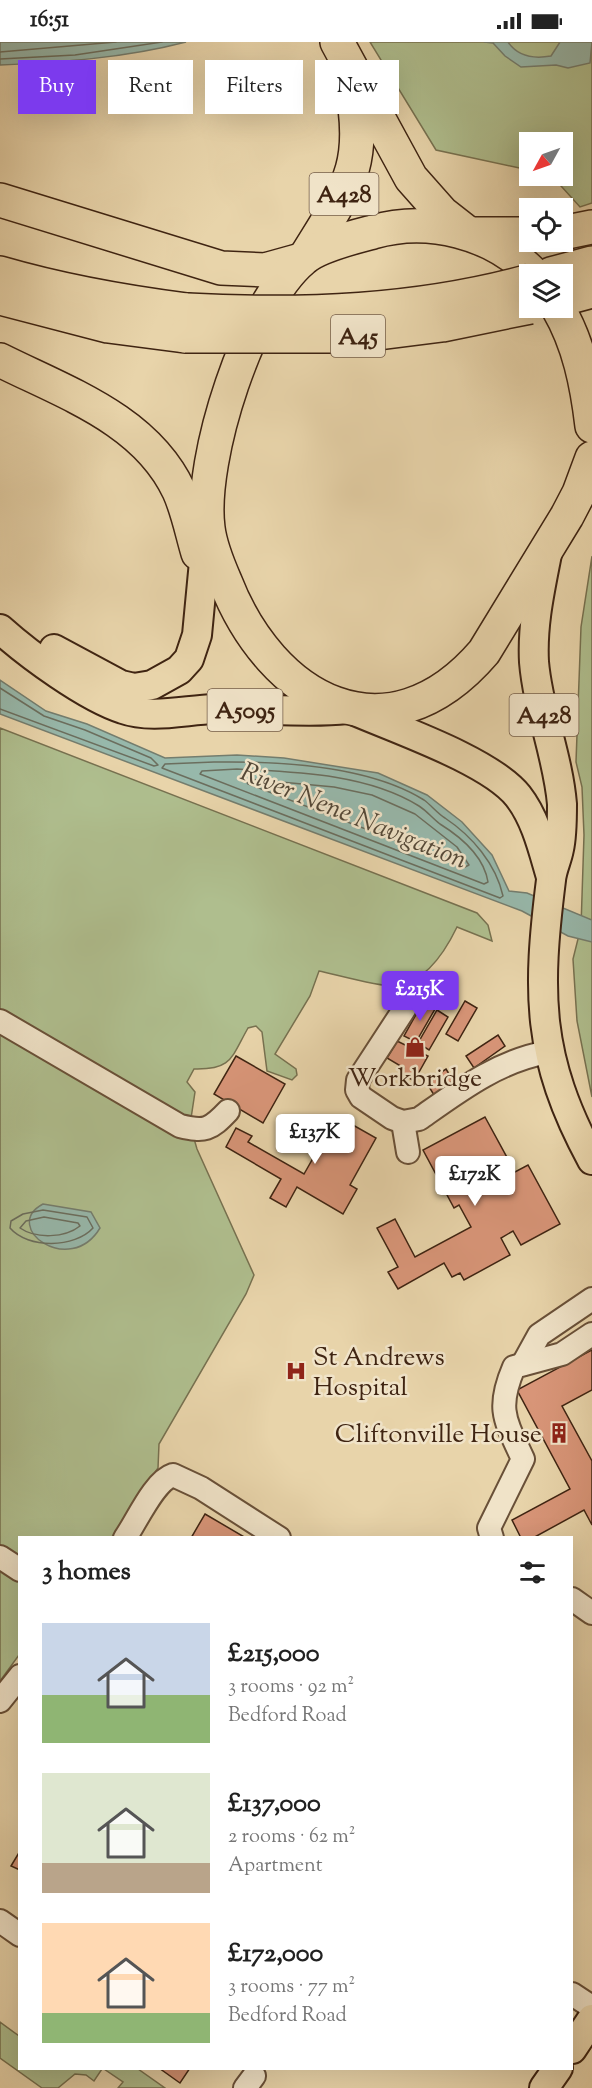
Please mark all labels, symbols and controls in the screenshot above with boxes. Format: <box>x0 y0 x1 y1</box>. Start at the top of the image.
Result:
text: 16:51 <box>30 5 69 37</box>
chip: Buy <box>18 60 96 114</box>
chip: Rent <box>108 60 193 114</box>
chip: Filters <box>205 60 303 114</box>
chip: New <box>315 60 399 114</box>
north arrow <box>519 132 573 186</box>
map controls <box>519 132 573 318</box>
road number: A428 <box>310 173 378 215</box>
button: locate <box>519 198 573 252</box>
button: layers <box>519 264 573 318</box>
road number: A45 <box>331 315 385 357</box>
road number: A5095 <box>208 689 282 731</box>
road number: A428 <box>510 694 578 736</box>
water label: River Nene Navigation <box>234 754 472 881</box>
pin: £215K <box>378 971 462 1022</box>
text: £215K <box>396 976 444 1005</box>
shop icon: Workbridge <box>403 1035 427 1059</box>
place label: Workbridge <box>348 1061 482 1098</box>
pin: £137K <box>273 1114 357 1165</box>
text: £137K <box>290 1119 340 1148</box>
pin: £172K <box>433 1156 517 1207</box>
text: £172K <box>449 1161 501 1190</box>
place label: St Andrews Hospital <box>313 1340 445 1407</box>
hospital icon: St Andrews Hospital <box>284 1359 308 1383</box>
place label: Cliftonville House <box>335 1417 542 1454</box>
building icon: Cliftonville House <box>547 1421 571 1445</box>
text: 3 homes <box>42 1554 131 1591</box>
icon: filters <box>516 1556 549 1589</box>
text: £215,000 <box>228 1636 319 1673</box>
icon: home <box>90 1647 162 1719</box>
text: 3 rooms · 92 m² <box>228 1673 354 1702</box>
text: Bedford Road <box>228 1702 347 1731</box>
text: £137,000 <box>228 1786 321 1823</box>
icon: home <box>90 1797 162 1869</box>
text: 2 rooms · 62 m² <box>228 1823 356 1852</box>
text: Apartment <box>228 1852 323 1881</box>
text: £172,000 <box>228 1936 323 1973</box>
icon: home <box>90 1947 162 2019</box>
text: 3 rooms · 77 m² <box>228 1973 355 2002</box>
text: Bedford Road <box>228 2002 347 2031</box>

